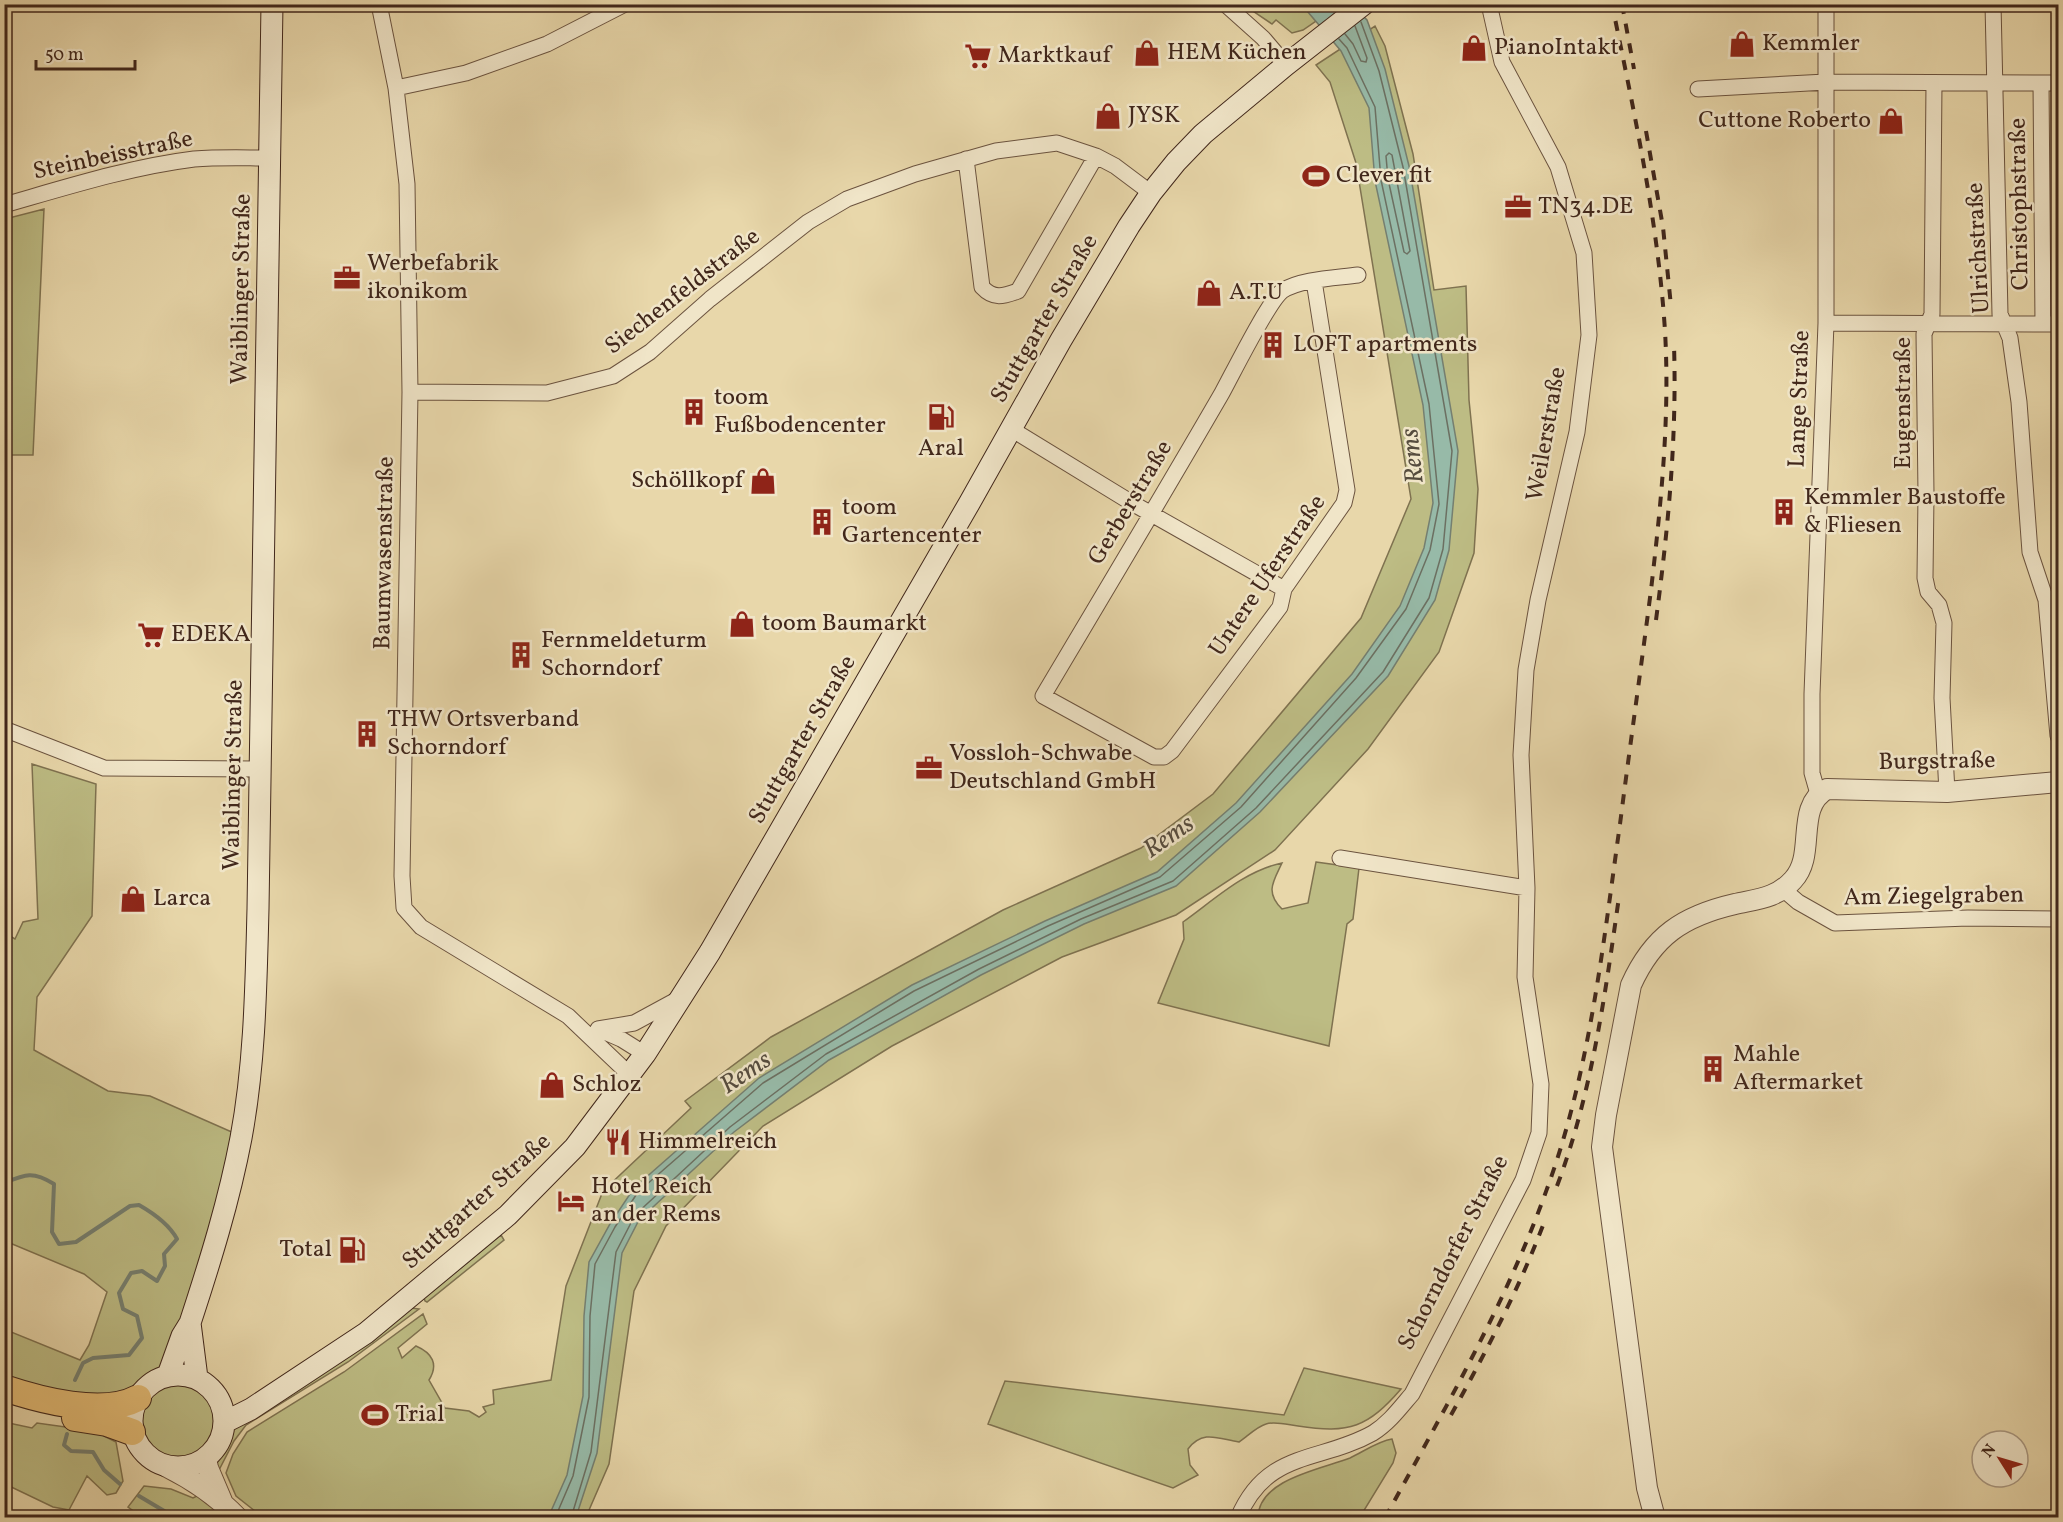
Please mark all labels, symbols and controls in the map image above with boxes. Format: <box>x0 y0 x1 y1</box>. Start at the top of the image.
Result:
place label: Kemmler <box>1762 27 1860 61</box>
shop icon: Kemmler <box>1727 29 1757 59</box>
place label: PianoIntakt <box>1494 31 1619 65</box>
scale bar <box>36 33 135 71</box>
shop icon: PianoIntakt <box>1459 33 1489 63</box>
place label: HEM Küchen <box>1167 36 1307 70</box>
shop icon: HEM Küchen <box>1132 38 1162 68</box>
place label: Marktkauf <box>998 39 1113 73</box>
supermarket icon: Marktkauf <box>963 41 993 71</box>
text: 50 m <box>45 43 84 68</box>
place label: JYSK <box>1128 99 1180 133</box>
shop icon: JYSK <box>1093 101 1123 131</box>
place label: Cuttone Roberto <box>1698 104 1871 138</box>
shop icon: Cuttone Roberto <box>1876 106 1906 136</box>
street label: Christophstraße <box>2001 117 2039 291</box>
street label: Steinbeisstraße <box>30 122 196 190</box>
place label: Clever fit <box>1336 159 1432 193</box>
sports icon: Clever fit <box>1301 161 1331 191</box>
street label: Ulrichstraße <box>1959 181 1999 315</box>
place label: TN34.DE <box>1538 190 1633 224</box>
office icon: TN34.DE <box>1503 192 1533 222</box>
street label: Waiblinger Straße <box>223 193 261 385</box>
street label: Siechenfeldstraße <box>598 221 768 363</box>
street label: Stuttgarter Straße <box>983 228 1107 410</box>
place label: Werbefabrik ikonikom <box>367 247 499 309</box>
office icon: Werbefabrik ikonikom <box>332 263 362 293</box>
place label: A.T.U <box>1229 276 1283 310</box>
shop icon: A.T.U <box>1194 278 1224 308</box>
place label: LOFT apartments <box>1293 328 1477 362</box>
building icon: LOFT apartments <box>1258 330 1288 360</box>
street label: Lange Straße <box>1781 330 1819 468</box>
street label: Eugenstraße <box>1887 337 1921 469</box>
street label: Weilerstraße <box>1518 364 1576 504</box>
place label: toom Fußbodencenter <box>714 381 886 443</box>
building icon: toom Fußbodencenter <box>679 397 709 427</box>
fuel station icon: Aral <box>926 402 956 432</box>
water label: Rems <box>1392 426 1434 485</box>
place label: Aral <box>918 432 964 466</box>
street label: Gerberstraße <box>1080 434 1182 572</box>
street label: Baumwasenstraße <box>366 456 404 650</box>
place label: Schöllkopf <box>631 464 746 498</box>
shop icon: Schöllkopf <box>748 466 778 496</box>
place label: Kemmler Baustoffe & Fliesen <box>1804 481 2006 543</box>
street label: Untere Uferstraße <box>1201 488 1335 664</box>
place label: toom Gartencenter <box>842 491 982 553</box>
building icon: Kemmler Baustoffe & Fliesen <box>1769 497 1799 527</box>
building icon: toom Gartencenter <box>807 507 837 537</box>
place label: toom Baumarkt <box>762 607 927 641</box>
shop icon: toom Baumarkt <box>727 609 757 639</box>
place label: EDEKA <box>171 618 251 652</box>
supermarket icon: EDEKA <box>136 620 166 650</box>
place label: Fernmeldeturm Schorndorf <box>541 624 707 686</box>
building icon: Fernmeldeturm Schorndorf <box>506 640 536 670</box>
street label: Stuttgarter Straße <box>741 649 865 831</box>
street label: Waiblinger Straße <box>215 679 253 871</box>
place label: THW Ortsverband Schorndorf <box>387 703 579 765</box>
building icon: THW Ortsverband Schorndorf <box>352 719 382 749</box>
place label: Vossloh-Schwabe Deutschland GmbH <box>949 737 1156 799</box>
street label: Burgstraße <box>1878 744 1996 780</box>
office icon: Vossloh-Schwabe Deutschland GmbH <box>914 753 944 783</box>
water label: Rems <box>1136 806 1202 868</box>
street label: Am Ziegelgraben <box>1843 878 2025 916</box>
place label: Larca <box>153 882 211 916</box>
shop icon: Larca <box>118 884 148 914</box>
place label: Mahle Aftermarket <box>1733 1038 1863 1100</box>
water label: Rems <box>713 1042 779 1103</box>
building icon: Mahle Aftermarket <box>1698 1054 1728 1084</box>
place label: Schloz <box>572 1068 642 1102</box>
shop icon: Schloz <box>537 1070 567 1100</box>
place label: Himmelreich <box>638 1125 777 1159</box>
street label: Stuttgarter Straße <box>395 1126 559 1278</box>
restaurant icon: Himmelreich <box>603 1127 633 1157</box>
street label: Schorndorfer Straße <box>1390 1149 1518 1357</box>
place label: Hotel Reich an der Rems <box>591 1170 721 1232</box>
hotel icon: Hotel Reich an der Rems <box>556 1186 586 1216</box>
place label: Total <box>279 1233 332 1267</box>
fuel station icon: Total <box>337 1235 367 1265</box>
place label: Trial <box>395 1398 445 1432</box>
sports icon: Trial <box>360 1400 390 1430</box>
north arrow <box>1970 1429 2030 1489</box>
text: N <box>1977 1440 2002 1462</box>

